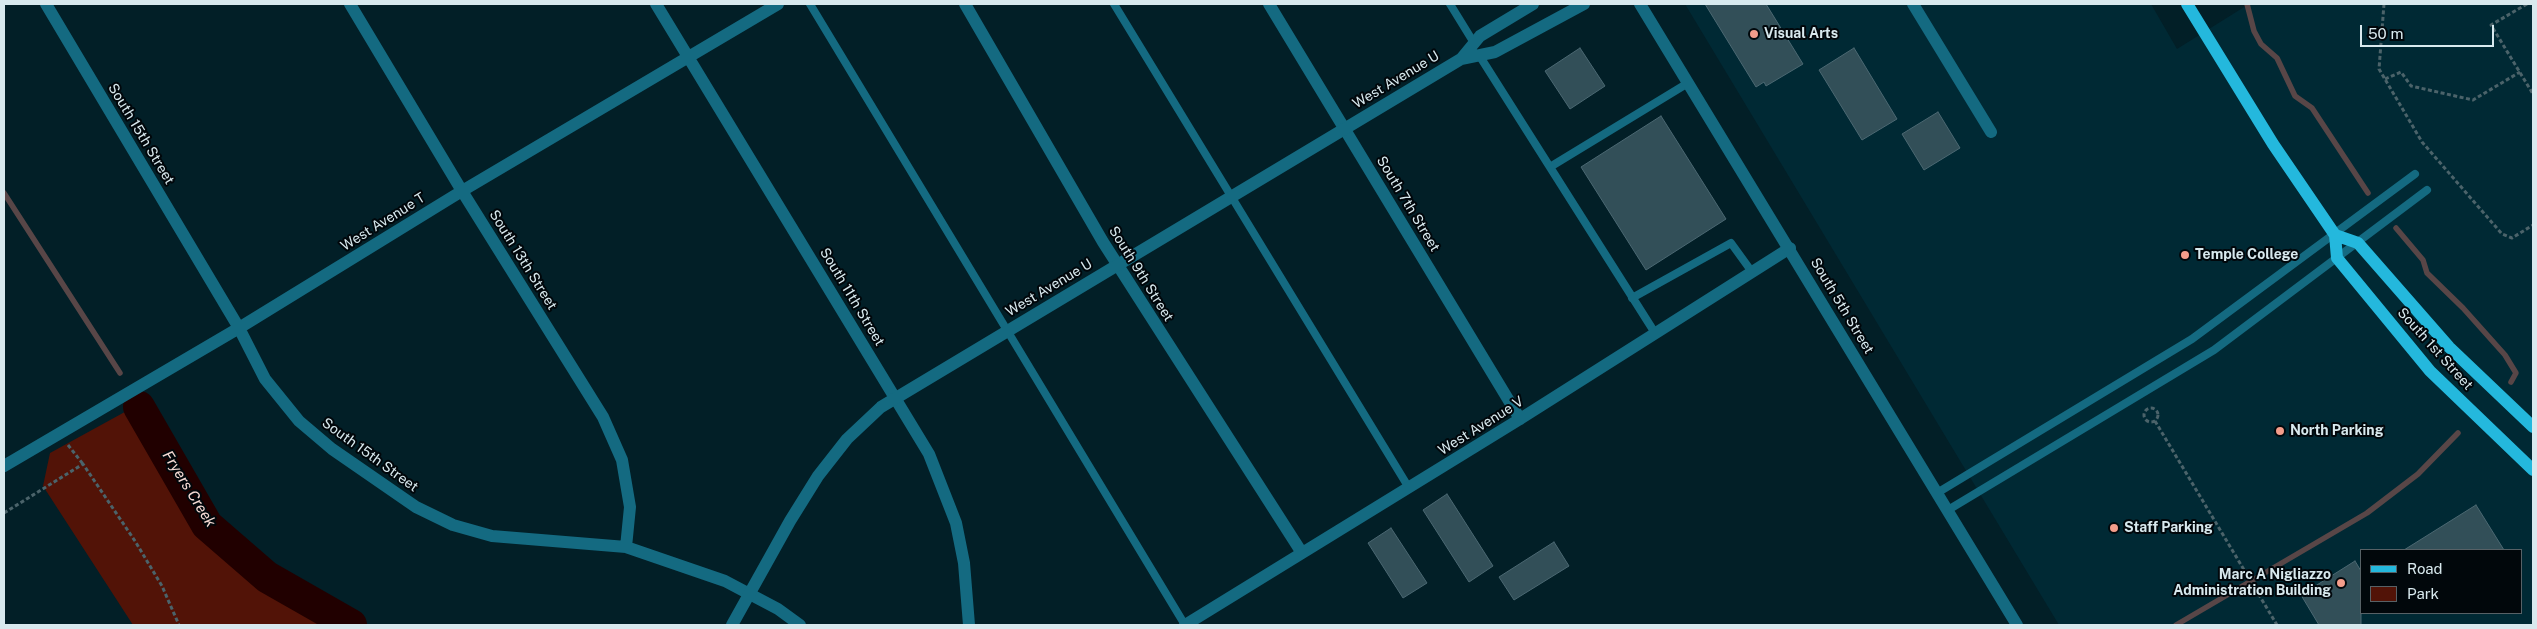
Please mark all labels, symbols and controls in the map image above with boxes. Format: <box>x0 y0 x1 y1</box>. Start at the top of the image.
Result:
scale bar <box>2362 15 2496 47</box>
text: 50 m <box>2368 25 2403 42</box>
place label: Visual Arts <box>1764 26 1838 42</box>
marker: Visual Arts <box>1748 28 1760 40</box>
street label: West Avenue U <box>1350 48 1442 112</box>
street label: South 15th Street <box>104 80 178 188</box>
street label: South 7th Street <box>1373 153 1443 255</box>
street label: West Avenue T <box>338 189 428 255</box>
street label: South 13th Street <box>485 207 561 313</box>
street label: South 9th Street <box>1105 223 1177 325</box>
street label: South 11th Street <box>816 245 888 349</box>
place label: Temple College <box>2195 247 2298 263</box>
marker: Temple College <box>2179 249 2191 261</box>
street label: South 5th Street <box>1807 255 1877 357</box>
street label: West Avenue U <box>1003 256 1095 320</box>
street label: South 1st Street <box>2394 304 2476 394</box>
street label: West Avenue V <box>1435 393 1527 459</box>
street label: South 15th Street <box>319 414 421 496</box>
place label: North Parking <box>2290 423 2383 439</box>
marker: North Parking <box>2274 425 2286 437</box>
water label: Fryers Creek <box>158 447 220 531</box>
place label: Staff Parking <box>2124 520 2213 536</box>
marker: Staff Parking <box>2108 522 2120 534</box>
legend <box>2360 549 2522 614</box>
text: Road <box>2407 560 2443 577</box>
place label: Marc A Nigliazzo Administration Building <box>2173 567 2331 600</box>
marker: Marc A Nigliazzo Administration Building <box>2335 577 2347 589</box>
text: Park <box>2407 585 2439 602</box>

